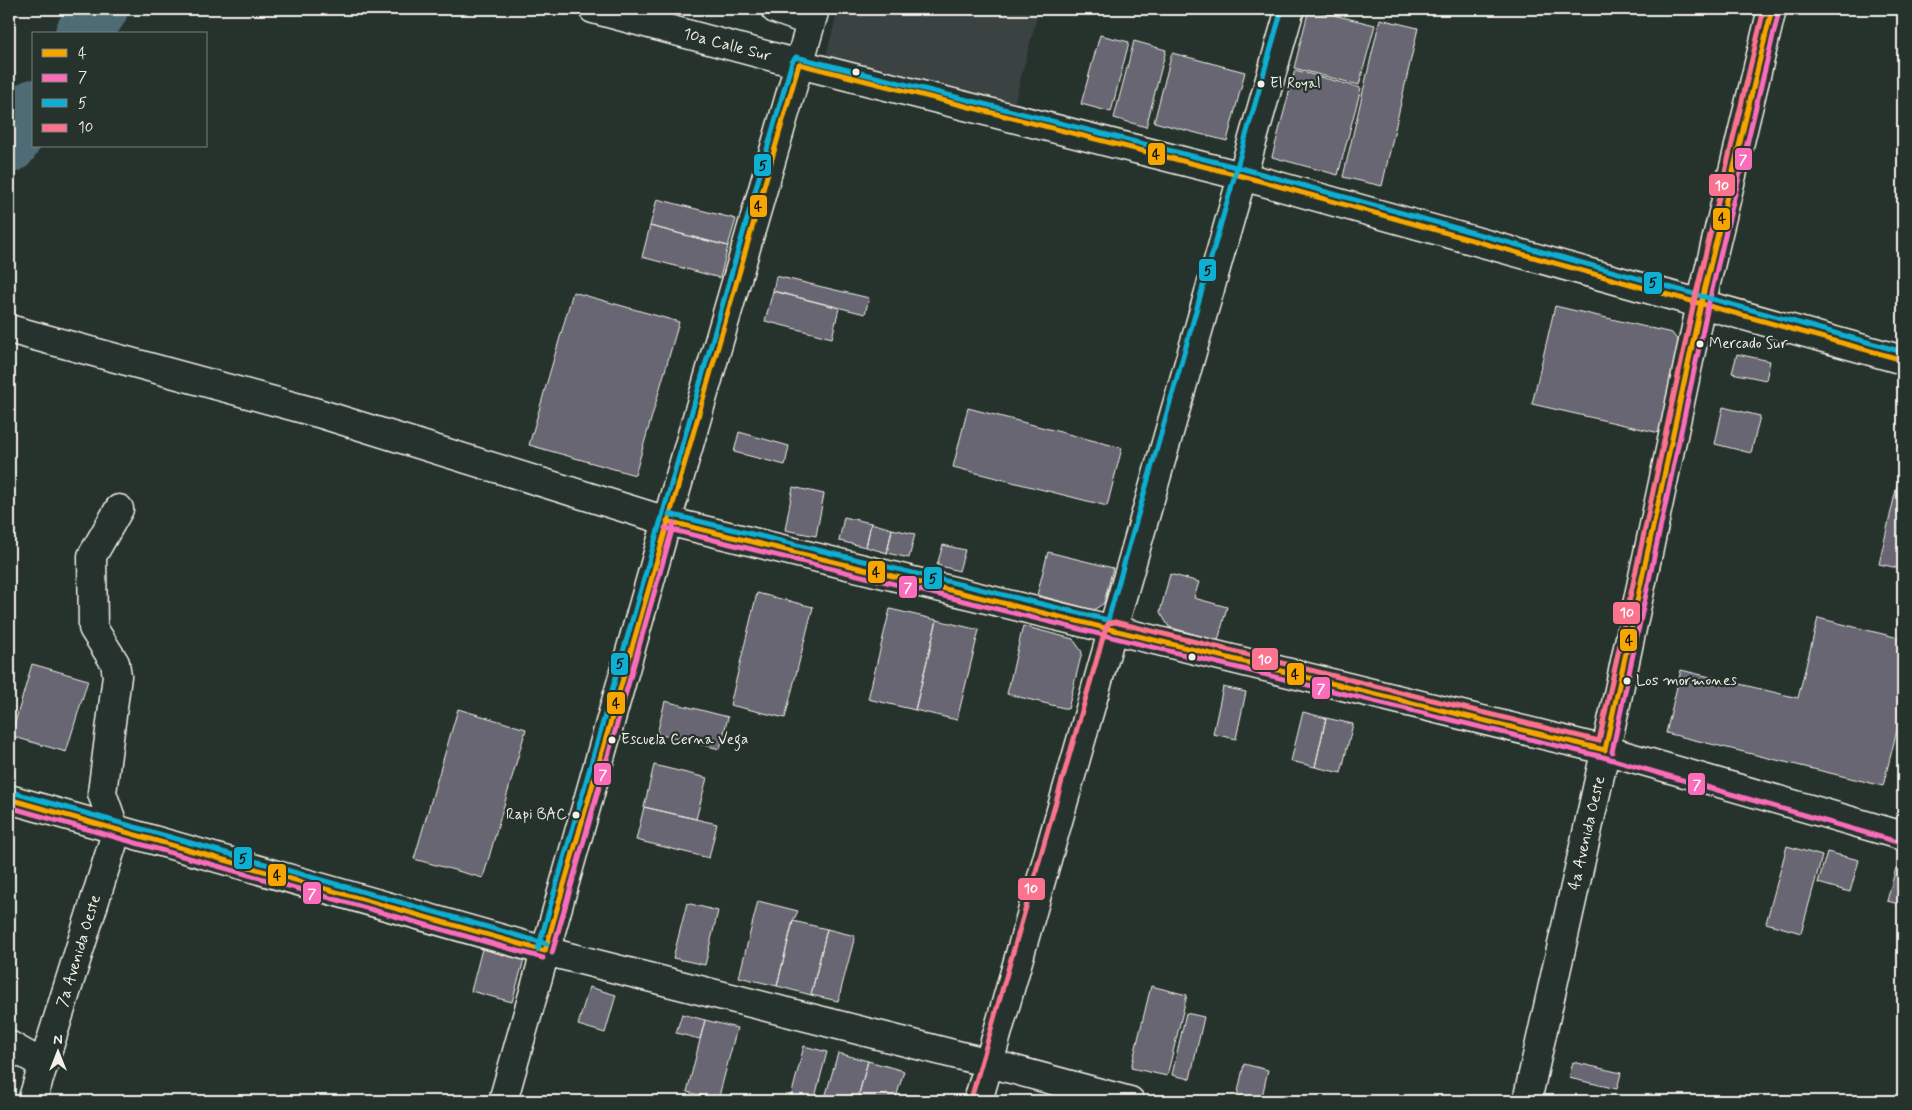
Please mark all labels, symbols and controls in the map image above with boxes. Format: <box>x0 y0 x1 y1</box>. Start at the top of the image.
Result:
street label: 10a Calle Sur <box>681 23 774 67</box>
legend <box>32 32 208 148</box>
text: 4 <box>78 44 87 64</box>
unlabelled marker <box>851 67 861 77</box>
text: 7 <box>78 68 87 88</box>
place label: El Royal <box>1270 74 1321 94</box>
marker: El Royal <box>1256 79 1266 89</box>
text: 5 <box>78 94 87 114</box>
text: 10 <box>78 118 93 138</box>
line badge: 4 <box>1147 142 1166 166</box>
text: 4 <box>1152 146 1161 164</box>
line badge: 7 <box>1734 147 1753 171</box>
text: 7 <box>1739 151 1748 169</box>
line badge: 5 <box>753 153 772 177</box>
text: 5 <box>759 157 768 175</box>
line badge: 10 <box>1708 173 1736 197</box>
text: 10 <box>1715 177 1729 195</box>
line badge: 4 <box>749 194 768 218</box>
text: 4 <box>754 198 763 216</box>
line badge: 4 <box>1712 207 1731 231</box>
text: 4 <box>1718 210 1727 228</box>
line badge: 5 <box>1198 258 1217 282</box>
text: 5 <box>1204 262 1213 280</box>
line badge: 5 <box>1643 271 1663 295</box>
text: 5 <box>1649 274 1658 292</box>
place label: Mercado Sur <box>1709 334 1788 354</box>
marker: Mercado Sur <box>1695 339 1705 349</box>
line badge: 4 <box>867 560 886 584</box>
text: 4 <box>872 564 881 582</box>
line badge: 5 <box>923 566 943 590</box>
text: 5 <box>929 570 938 588</box>
line badge: 7 <box>898 575 918 599</box>
text: 7 <box>904 579 913 597</box>
line badge: 10 <box>1612 601 1641 625</box>
text: 10 <box>1620 604 1634 622</box>
line badge: 4 <box>1619 628 1638 652</box>
text: 4 <box>1625 632 1634 650</box>
line badge: 10 <box>1251 647 1279 671</box>
text: 10 <box>1258 651 1272 669</box>
line badge: 5 <box>610 652 629 676</box>
unlabelled marker <box>1187 652 1197 662</box>
text: 5 <box>616 655 625 673</box>
line badge: 4 <box>1286 662 1305 686</box>
text: 4 <box>1291 666 1300 684</box>
place label: Los mormones <box>1636 671 1737 691</box>
line badge: 7 <box>1311 676 1331 700</box>
marker: Los mormones <box>1622 676 1632 686</box>
text: 7 <box>1317 680 1326 698</box>
line badge: 4 <box>606 691 626 715</box>
text: 4 <box>612 695 621 713</box>
place label: Escuela Cerna Vega <box>621 730 748 751</box>
marker: Escuela Cerna Vega <box>607 735 617 745</box>
line badge: 7 <box>593 762 612 786</box>
text: 7 <box>599 766 608 784</box>
line badge: 7 <box>1687 772 1706 796</box>
street label: 4a Avenida Oeste <box>1564 774 1610 892</box>
text: 7 <box>1693 776 1702 794</box>
place label: Rapi BAC <box>506 805 567 825</box>
marker: Rapi BAC <box>571 810 581 820</box>
line badge: 5 <box>233 846 253 870</box>
text: 5 <box>239 850 248 868</box>
line badge: 4 <box>267 863 287 887</box>
text: 4 <box>273 867 282 885</box>
line badge: 10 <box>1017 877 1046 901</box>
text: 10 <box>1024 880 1038 898</box>
line badge: 7 <box>302 881 322 905</box>
text: 7 <box>308 885 317 903</box>
street label: 7a Avenida Oeste <box>52 892 106 1010</box>
north arrow <box>32 1028 82 1078</box>
text: N <box>53 1031 63 1049</box>

